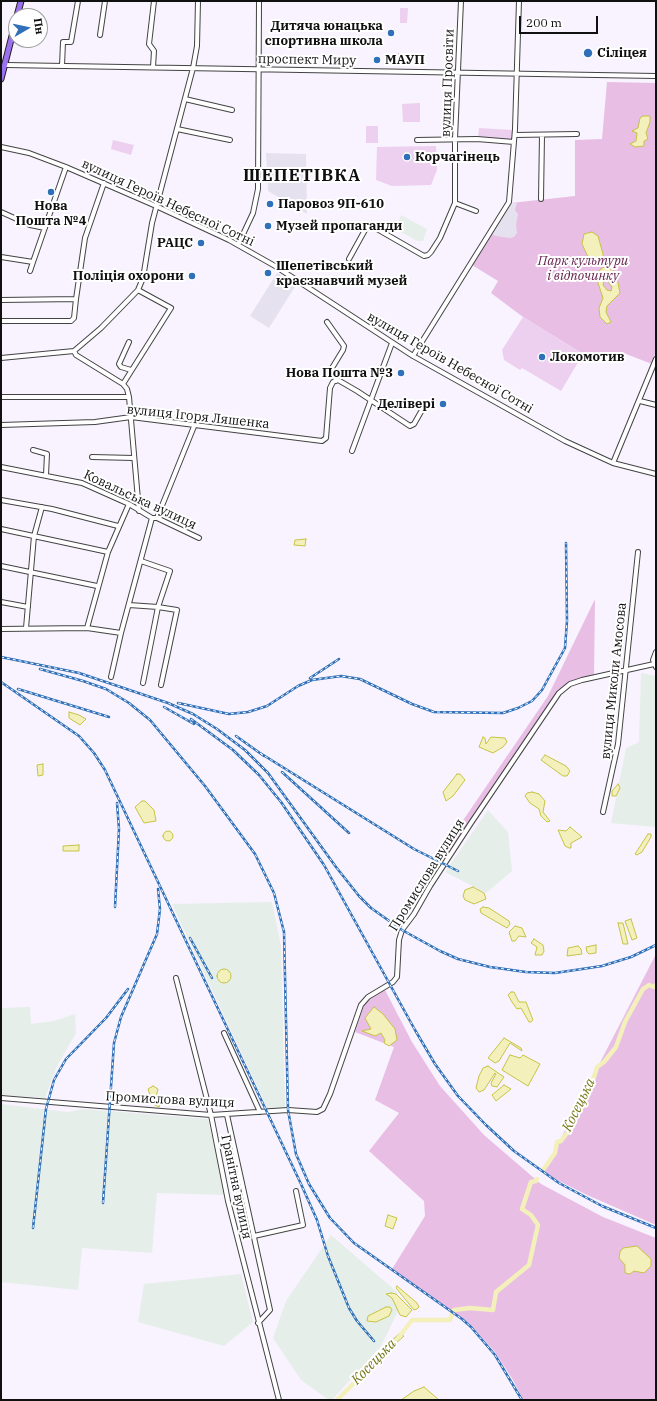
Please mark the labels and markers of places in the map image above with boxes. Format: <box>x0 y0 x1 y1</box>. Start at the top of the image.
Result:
place label: Дитяча юнацька спортивна школа <box>265 18 383 49</box>
marker: Дитяча юнацька спортивна школа <box>386 28 396 38</box>
place label: Сіліцея <box>597 45 647 61</box>
marker: Сіліцея <box>582 47 594 59</box>
place label: МАУП <box>385 52 425 68</box>
marker: МАУП <box>372 55 382 65</box>
place label: Корчагінець <box>415 149 500 165</box>
marker: Корчагінець <box>402 152 412 162</box>
marker: Нова Пошта №4 <box>46 187 56 197</box>
place label: Паровоз 9П-610 <box>278 196 384 212</box>
place label: Нова Пошта №4 <box>16 198 86 229</box>
marker: Паровоз 9П-610 <box>265 199 275 209</box>
place label: Музей пропаганди <box>276 218 402 234</box>
marker: Музей пропаганди <box>263 221 273 231</box>
place label: РАЦС <box>157 235 193 251</box>
marker: РАЦС <box>196 238 206 248</box>
place label: Шепетівський краєзнавчий музей <box>276 258 407 289</box>
place label: Поліція охорони <box>73 268 184 284</box>
marker: Шепетівський краєзнавчий музей <box>263 268 273 278</box>
marker: Поліція охорони <box>187 271 197 281</box>
place label: Локомотив <box>550 349 625 365</box>
marker: Локомотив <box>537 352 547 362</box>
place label: Нова Пошта №3 <box>286 365 393 381</box>
marker: Нова Пошта №3 <box>396 368 406 378</box>
place label: Делівері <box>377 396 435 412</box>
marker: Делівері <box>438 399 448 409</box>

